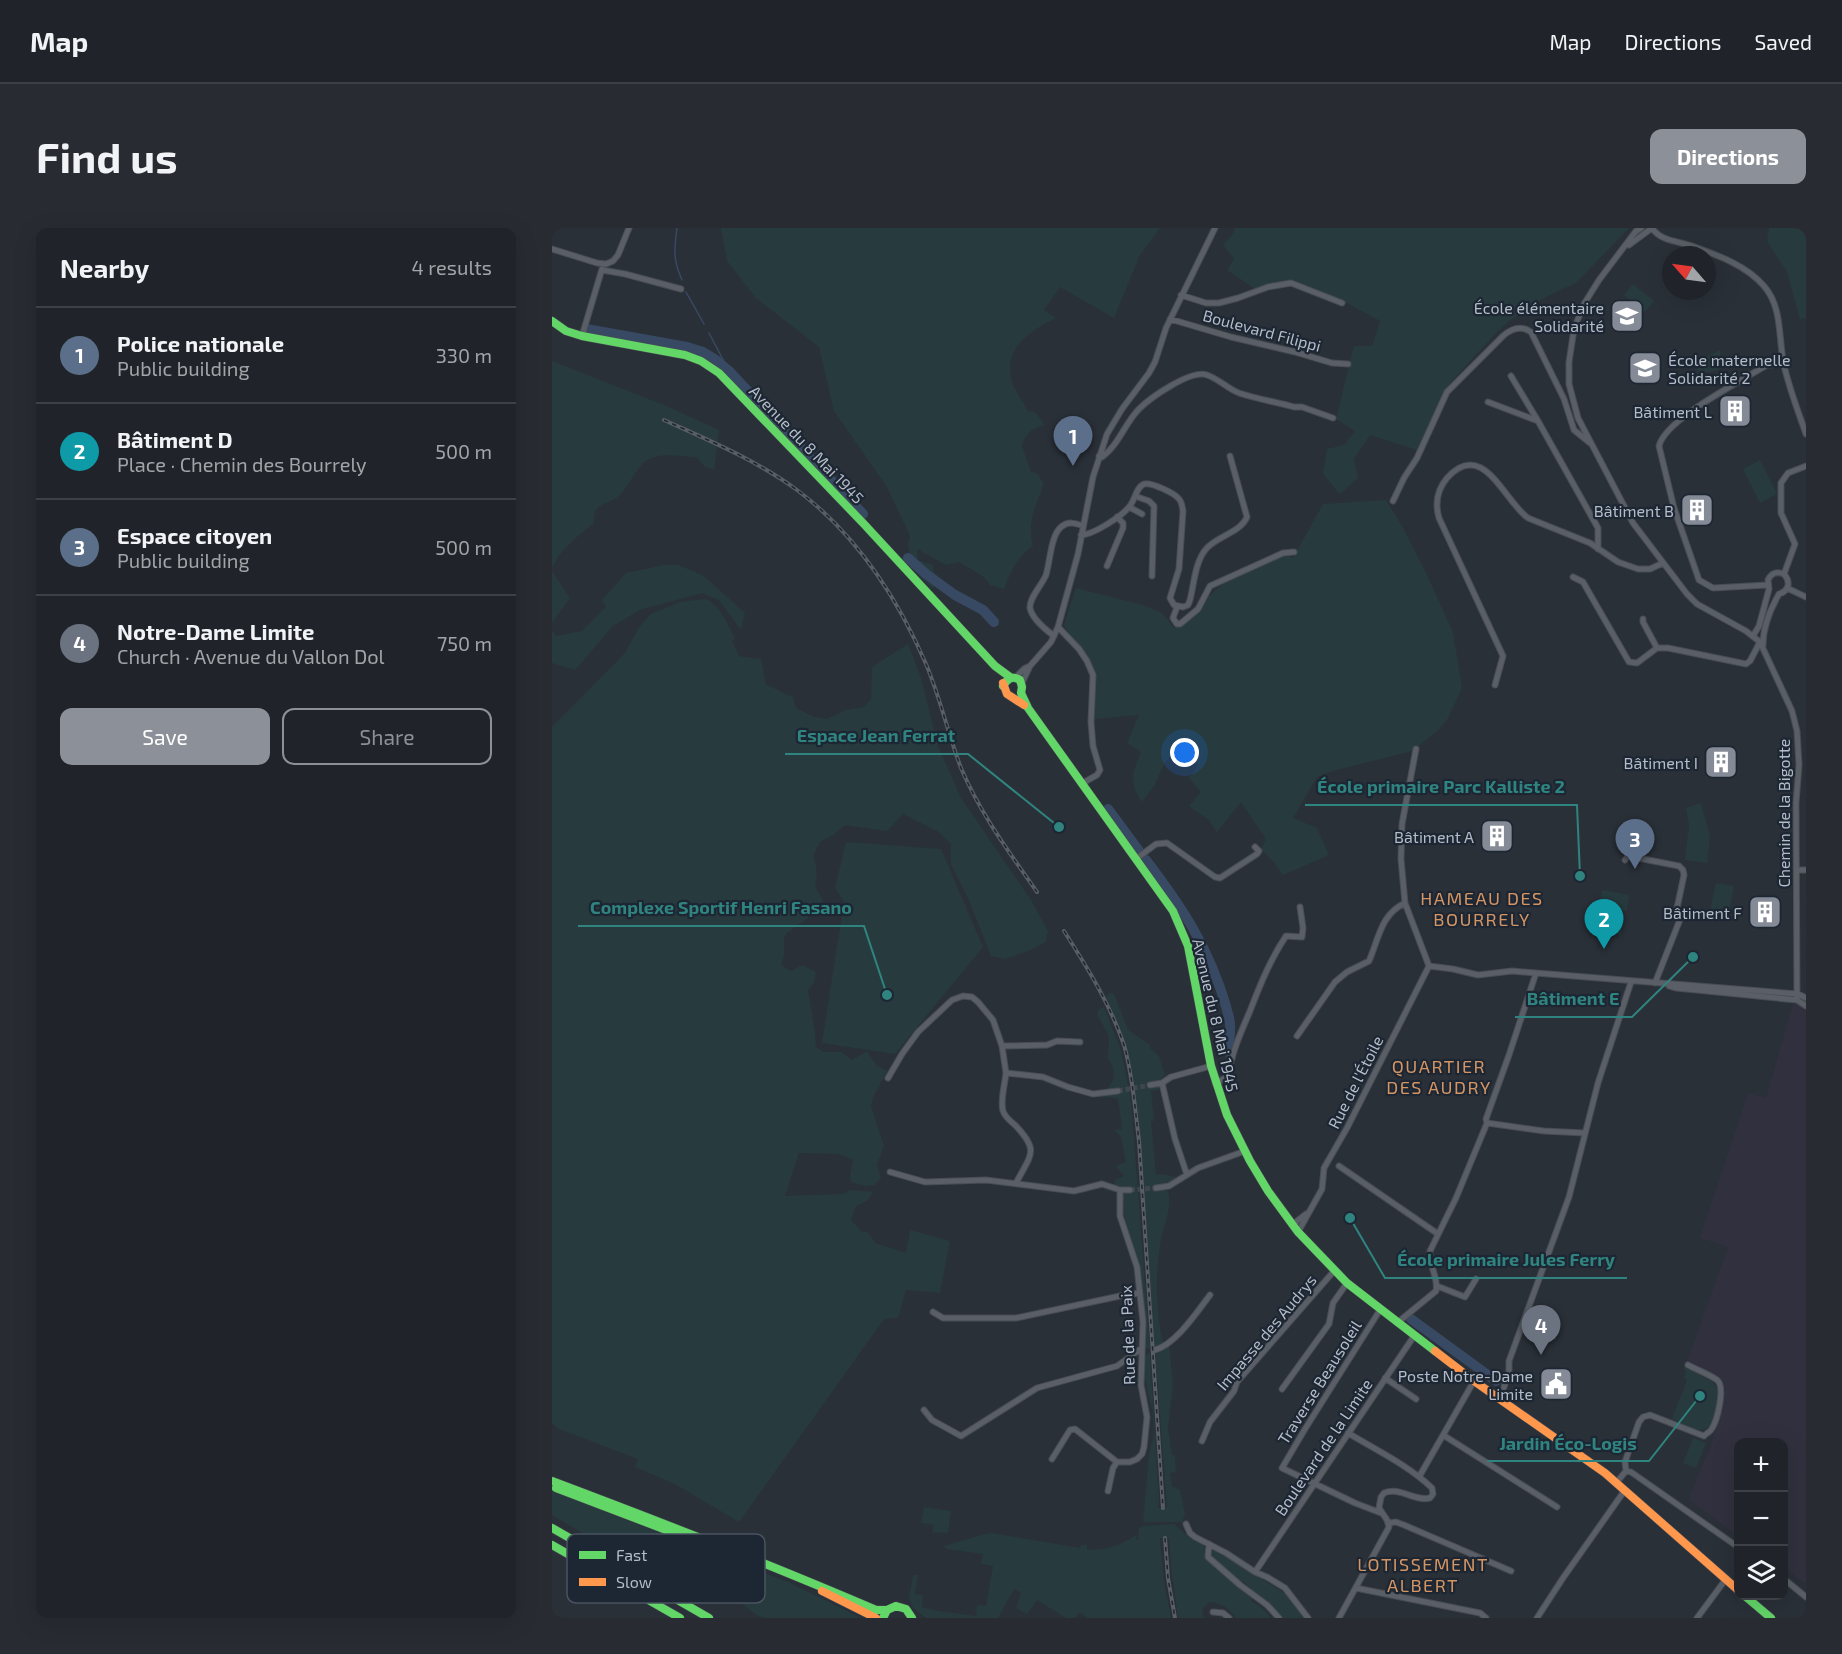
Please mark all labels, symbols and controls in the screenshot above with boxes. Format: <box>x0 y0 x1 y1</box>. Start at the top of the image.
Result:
text: Map <box>30 24 88 58</box>
text: Map <box>1549 29 1592 54</box>
text: Directions <box>1625 29 1721 54</box>
text: Saved <box>1754 29 1812 54</box>
button: Directions <box>1650 129 1806 184</box>
text: Find us <box>36 131 178 181</box>
north arrow <box>1662 246 1716 300</box>
text: Nearby <box>60 252 149 283</box>
text: 4 results <box>412 255 492 279</box>
place label: École élémentaire Solidarité <box>1474 298 1604 335</box>
school or university icon: École élémentaire Solidarité <box>1609 298 1645 334</box>
street label: Boulevard Filippi <box>1201 305 1323 355</box>
text: Police nationale <box>117 330 284 356</box>
text: 1 <box>75 343 84 367</box>
text: 330 m <box>436 343 492 367</box>
school or university icon: École maternelle Solidarité 2 <box>1627 350 1663 386</box>
place label: École maternelle Solidarité 2 <box>1668 350 1791 387</box>
text: Public building <box>117 356 250 380</box>
street label: Avenue du 8 Mai 1945 <box>746 381 868 507</box>
building icon: Bâtiment L <box>1717 393 1753 429</box>
place label: Bâtiment L <box>1633 402 1712 421</box>
pin: 1 <box>1054 416 1092 466</box>
text: Bâtiment D <box>117 426 233 452</box>
text: 2 <box>74 439 85 463</box>
text: 500 m <box>435 439 492 463</box>
text: Place · Chemin des Bourrely <box>117 452 367 476</box>
building icon: Bâtiment B <box>1679 492 1715 528</box>
place label: Bâtiment B <box>1594 501 1674 520</box>
text: Espace citoyen <box>117 522 272 548</box>
text: 3 <box>74 535 85 559</box>
text: 500 m <box>435 535 492 559</box>
text: Public building <box>117 548 250 572</box>
text: Notre-Dame Limite <box>117 618 314 644</box>
text: 4 <box>73 631 86 655</box>
text: 750 m <box>437 631 492 655</box>
text: Church · Avenue du Vallon Dol <box>117 644 385 668</box>
button: Save <box>60 708 270 765</box>
button: Share <box>282 708 492 765</box>
callout: Espace Jean Ferrat <box>785 718 968 754</box>
text: Espace Jean Ferrat <box>797 724 956 746</box>
your location <box>1170 738 1199 767</box>
street label: Chemin de la Bigotte <box>1774 739 1793 887</box>
building icon: Bâtiment I <box>1703 744 1739 780</box>
place label: Bâtiment I <box>1623 753 1698 772</box>
callout: École primaire Parc Kalliste 2 <box>1305 769 1577 805</box>
text: École primaire Parc Kalliste 2 <box>1317 775 1565 797</box>
building icon: Bâtiment A <box>1479 818 1515 854</box>
pin: 3 <box>1616 820 1654 869</box>
place label: Bâtiment A <box>1394 827 1474 846</box>
district label: HAMEAU DES BOURRELY <box>1420 887 1544 930</box>
callout: Complexe Sportif Henri Fasano <box>578 890 864 926</box>
building icon: Bâtiment F <box>1747 894 1783 930</box>
text: Complexe Sportif Henri Fasano <box>590 896 852 918</box>
pin: 2 <box>1584 900 1624 949</box>
place label: Bâtiment F <box>1663 903 1742 922</box>
street label: Avenue du 8 Mai 1945 <box>1189 937 1243 1093</box>
callout: Bâtiment E <box>1515 981 1632 1017</box>
text: Bâtiment E <box>1527 987 1619 1009</box>
street label: Rue de l'Étoile <box>1323 1032 1387 1132</box>
district label: QUARTIER DES AUDRY <box>1386 1055 1492 1098</box>
callout: École primaire Jules Ferry <box>1385 1242 1627 1278</box>
text: École primaire Jules Ferry <box>1397 1248 1616 1270</box>
street label: Impasse des Audrys <box>1212 1270 1320 1394</box>
street label: Rue de la Paix <box>1116 1284 1138 1385</box>
pin: 4 <box>1522 1306 1560 1355</box>
street label: Traverse Beausoleil <box>1273 1316 1365 1447</box>
place label: Poste Notre-Dame Limite <box>1398 1366 1533 1403</box>
public building icon: Poste Notre-Dame Limite <box>1538 1366 1574 1402</box>
street label: Boulevard de la Limite <box>1270 1375 1376 1519</box>
callout: Jardin Éco-Logis <box>1487 1425 1649 1461</box>
text: Jardin Éco-Logis <box>1499 1432 1637 1454</box>
map controls <box>1734 1438 1788 1600</box>
button: + <box>1734 1438 1788 1492</box>
button: − <box>1734 1492 1788 1546</box>
legend <box>567 1534 765 1603</box>
text: Fast <box>616 1545 647 1564</box>
button: layers <box>1734 1546 1788 1600</box>
district label: LOTISSEMENT ALBERT <box>1357 1553 1489 1596</box>
text: Slow <box>616 1572 652 1591</box>

